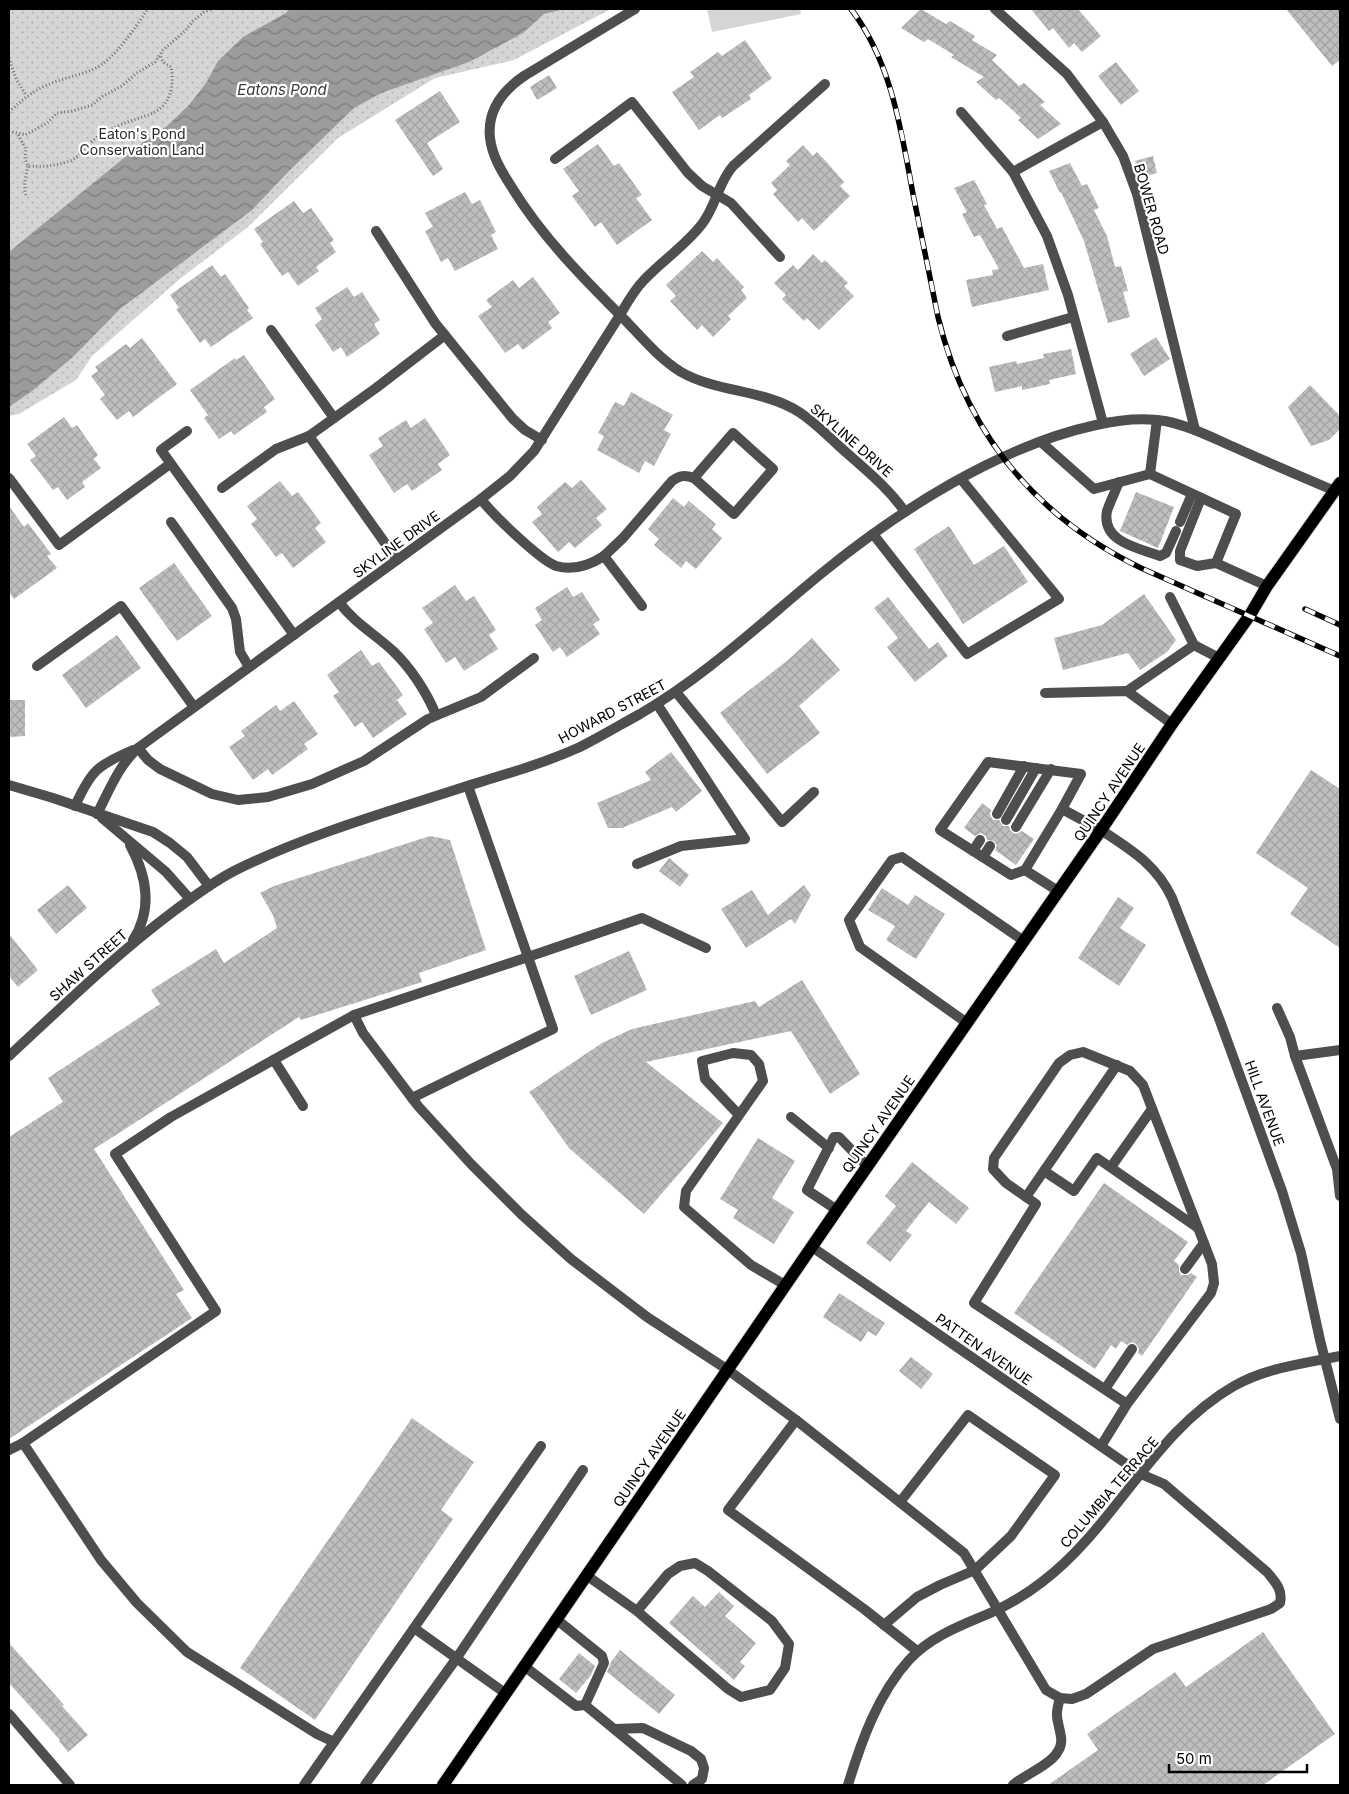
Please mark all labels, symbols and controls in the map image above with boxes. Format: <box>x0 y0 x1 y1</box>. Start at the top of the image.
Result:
water label: Eatons Pond <box>237 80 328 99</box>
park label: Eaton's Pond Conservation Land <box>80 125 204 158</box>
street label: BOWER ROAD <box>1131 161 1173 257</box>
street label: SKYLINE DRIVE <box>807 400 897 480</box>
street label: SKYLINE DRIVE <box>349 507 443 581</box>
street label: HOWARD STREET <box>555 675 669 747</box>
street label: QUINCY AVENUE <box>1070 739 1148 845</box>
street label: SHAW STREET <box>46 926 130 1004</box>
street label: HILL AVENUE <box>1242 1058 1288 1148</box>
street label: QUINCY AVENUE <box>838 1072 918 1176</box>
street label: PATTEN AVENUE <box>933 1309 1035 1389</box>
street label: QUINCY AVENUE <box>609 1406 689 1510</box>
street label: COLUMBIA TERRACE <box>1056 1433 1162 1551</box>
scale bar <box>1169 1742 1306 1774</box>
text: 50 m <box>1176 1749 1212 1768</box>

